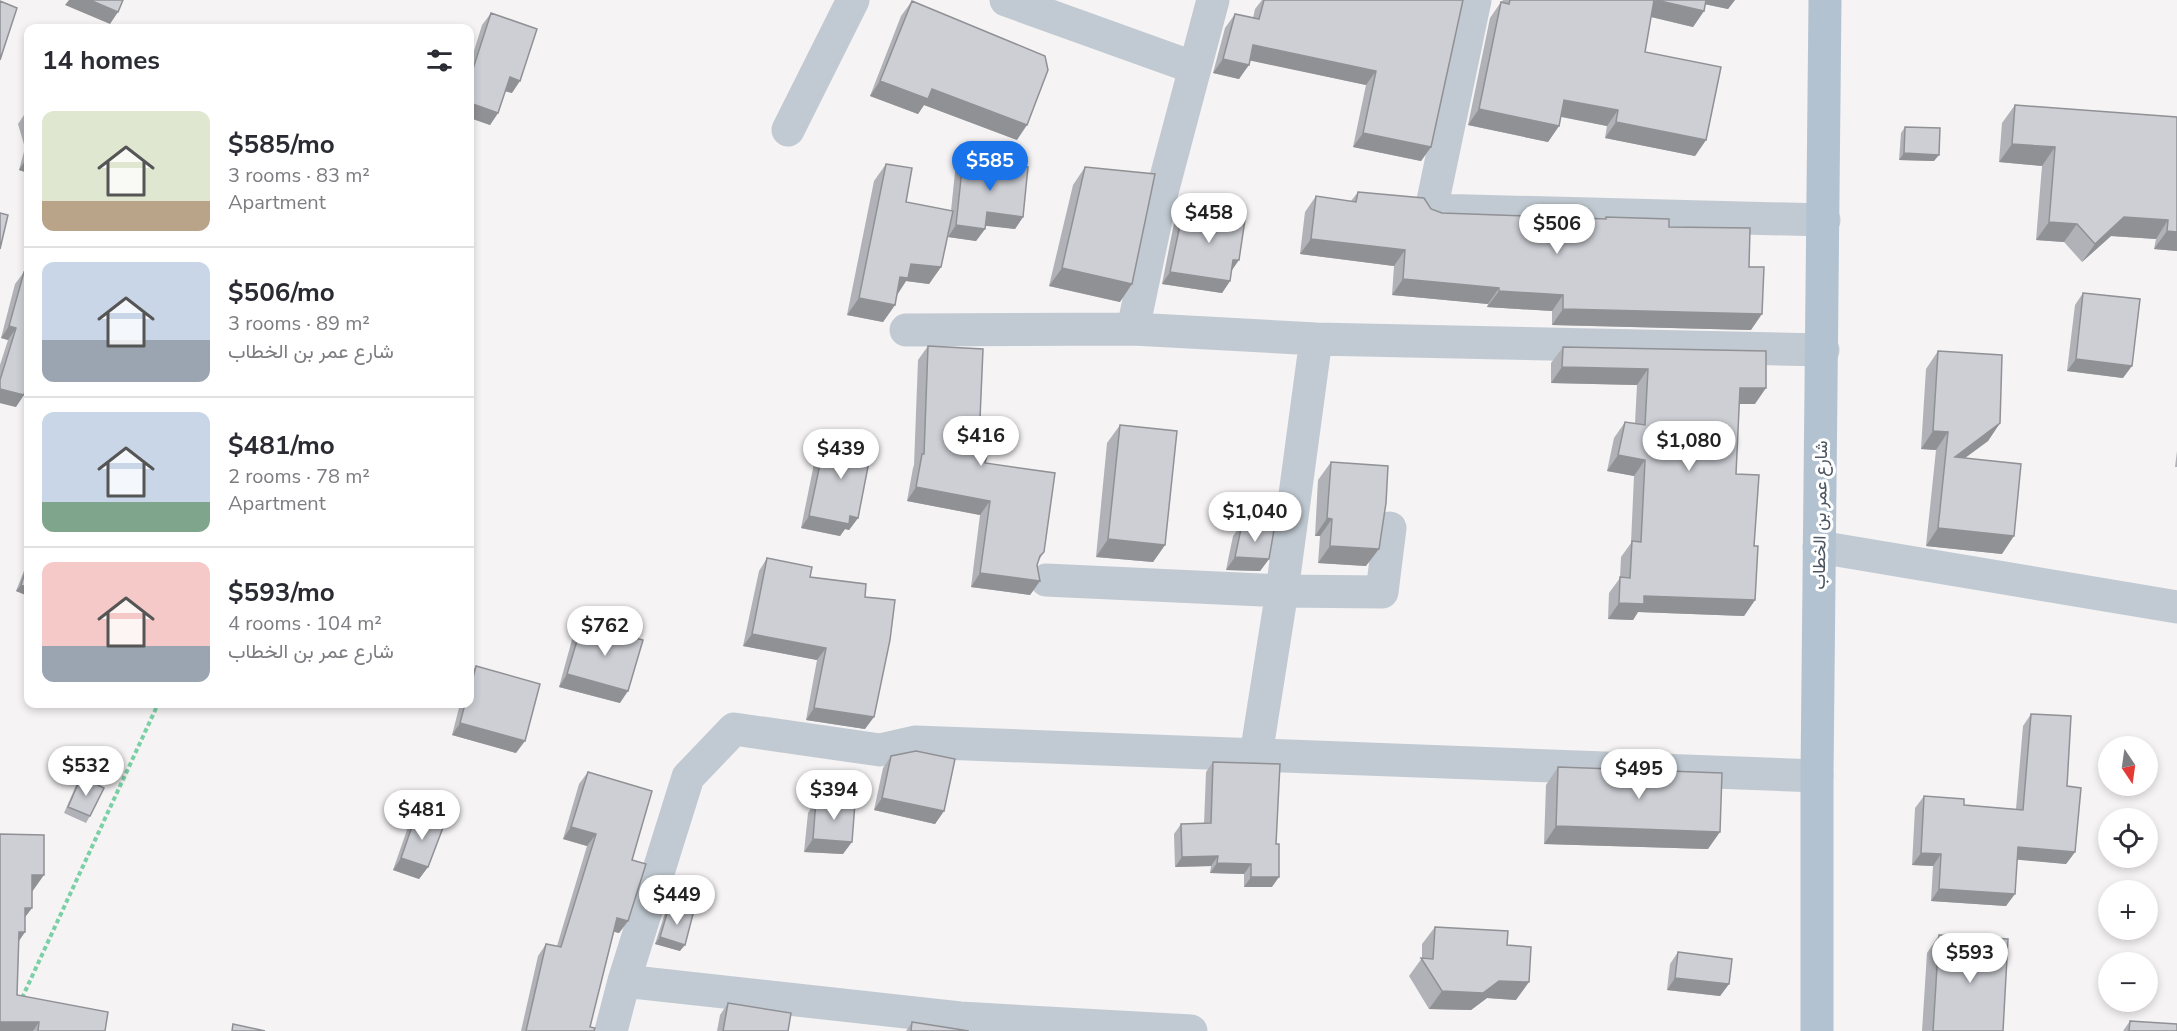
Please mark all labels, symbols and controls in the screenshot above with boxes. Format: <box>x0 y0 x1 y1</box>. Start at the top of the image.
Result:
text: 14 homes <box>42 43 160 78</box>
icon: filters <box>423 44 456 77</box>
text: $585/mo <box>228 127 335 162</box>
icon: home <box>90 135 162 207</box>
pin: $585 <box>954 141 1026 192</box>
text: $585 <box>966 147 1014 174</box>
text: 3 rooms · 83 m² <box>228 162 370 189</box>
text: Apartment <box>228 189 326 216</box>
pin: $458 <box>1173 193 1245 244</box>
text: $458 <box>1185 199 1233 226</box>
pin: $506 <box>1521 204 1593 255</box>
text: $506 <box>1533 210 1581 237</box>
text: $506/mo <box>228 275 335 310</box>
icon: home <box>90 286 162 358</box>
text: 3 rooms · 89 m² <box>228 310 370 337</box>
text: شارع عمر بن الخطاب <box>228 338 394 365</box>
pin: $416 <box>945 416 1017 467</box>
pin: $1,080 <box>1640 421 1738 472</box>
text: $416 <box>957 422 1005 449</box>
text: $1,080 <box>1657 427 1721 454</box>
text: $481/mo <box>228 428 335 463</box>
pin: $439 <box>805 429 877 480</box>
text: $439 <box>817 435 865 462</box>
icon: home <box>90 436 162 508</box>
street label: شارع عمر بن الخطاب <box>1807 440 1833 590</box>
text: 2 rooms · 78 m² <box>228 463 370 490</box>
text: Apartment <box>228 490 326 517</box>
pin: $1,040 <box>1206 492 1304 543</box>
text: $1,040 <box>1223 498 1287 525</box>
text: $593/mo <box>228 575 335 610</box>
icon: home <box>90 586 162 658</box>
pin: $762 <box>569 606 641 657</box>
text: 4 rooms · 104 m² <box>228 610 382 637</box>
text: $762 <box>581 612 629 639</box>
text: شارع عمر بن الخطاب <box>228 638 394 665</box>
north arrow <box>2098 736 2158 796</box>
map controls <box>2098 736 2158 1012</box>
pin: $532 <box>50 746 122 797</box>
pin: $495 <box>1603 749 1675 800</box>
text: $532 <box>62 752 110 779</box>
text: $495 <box>1615 755 1663 782</box>
pin: $394 <box>798 770 870 821</box>
text: $394 <box>810 776 858 803</box>
pin: $481 <box>386 790 458 841</box>
text: $481 <box>398 796 446 823</box>
button: locate <box>2098 808 2158 868</box>
pin: $449 <box>641 875 713 926</box>
button: + <box>2098 880 2158 940</box>
text: $449 <box>653 881 701 908</box>
pin: $593 <box>1934 933 2006 984</box>
text: $593 <box>1946 939 1994 966</box>
button: − <box>2098 952 2158 1012</box>

